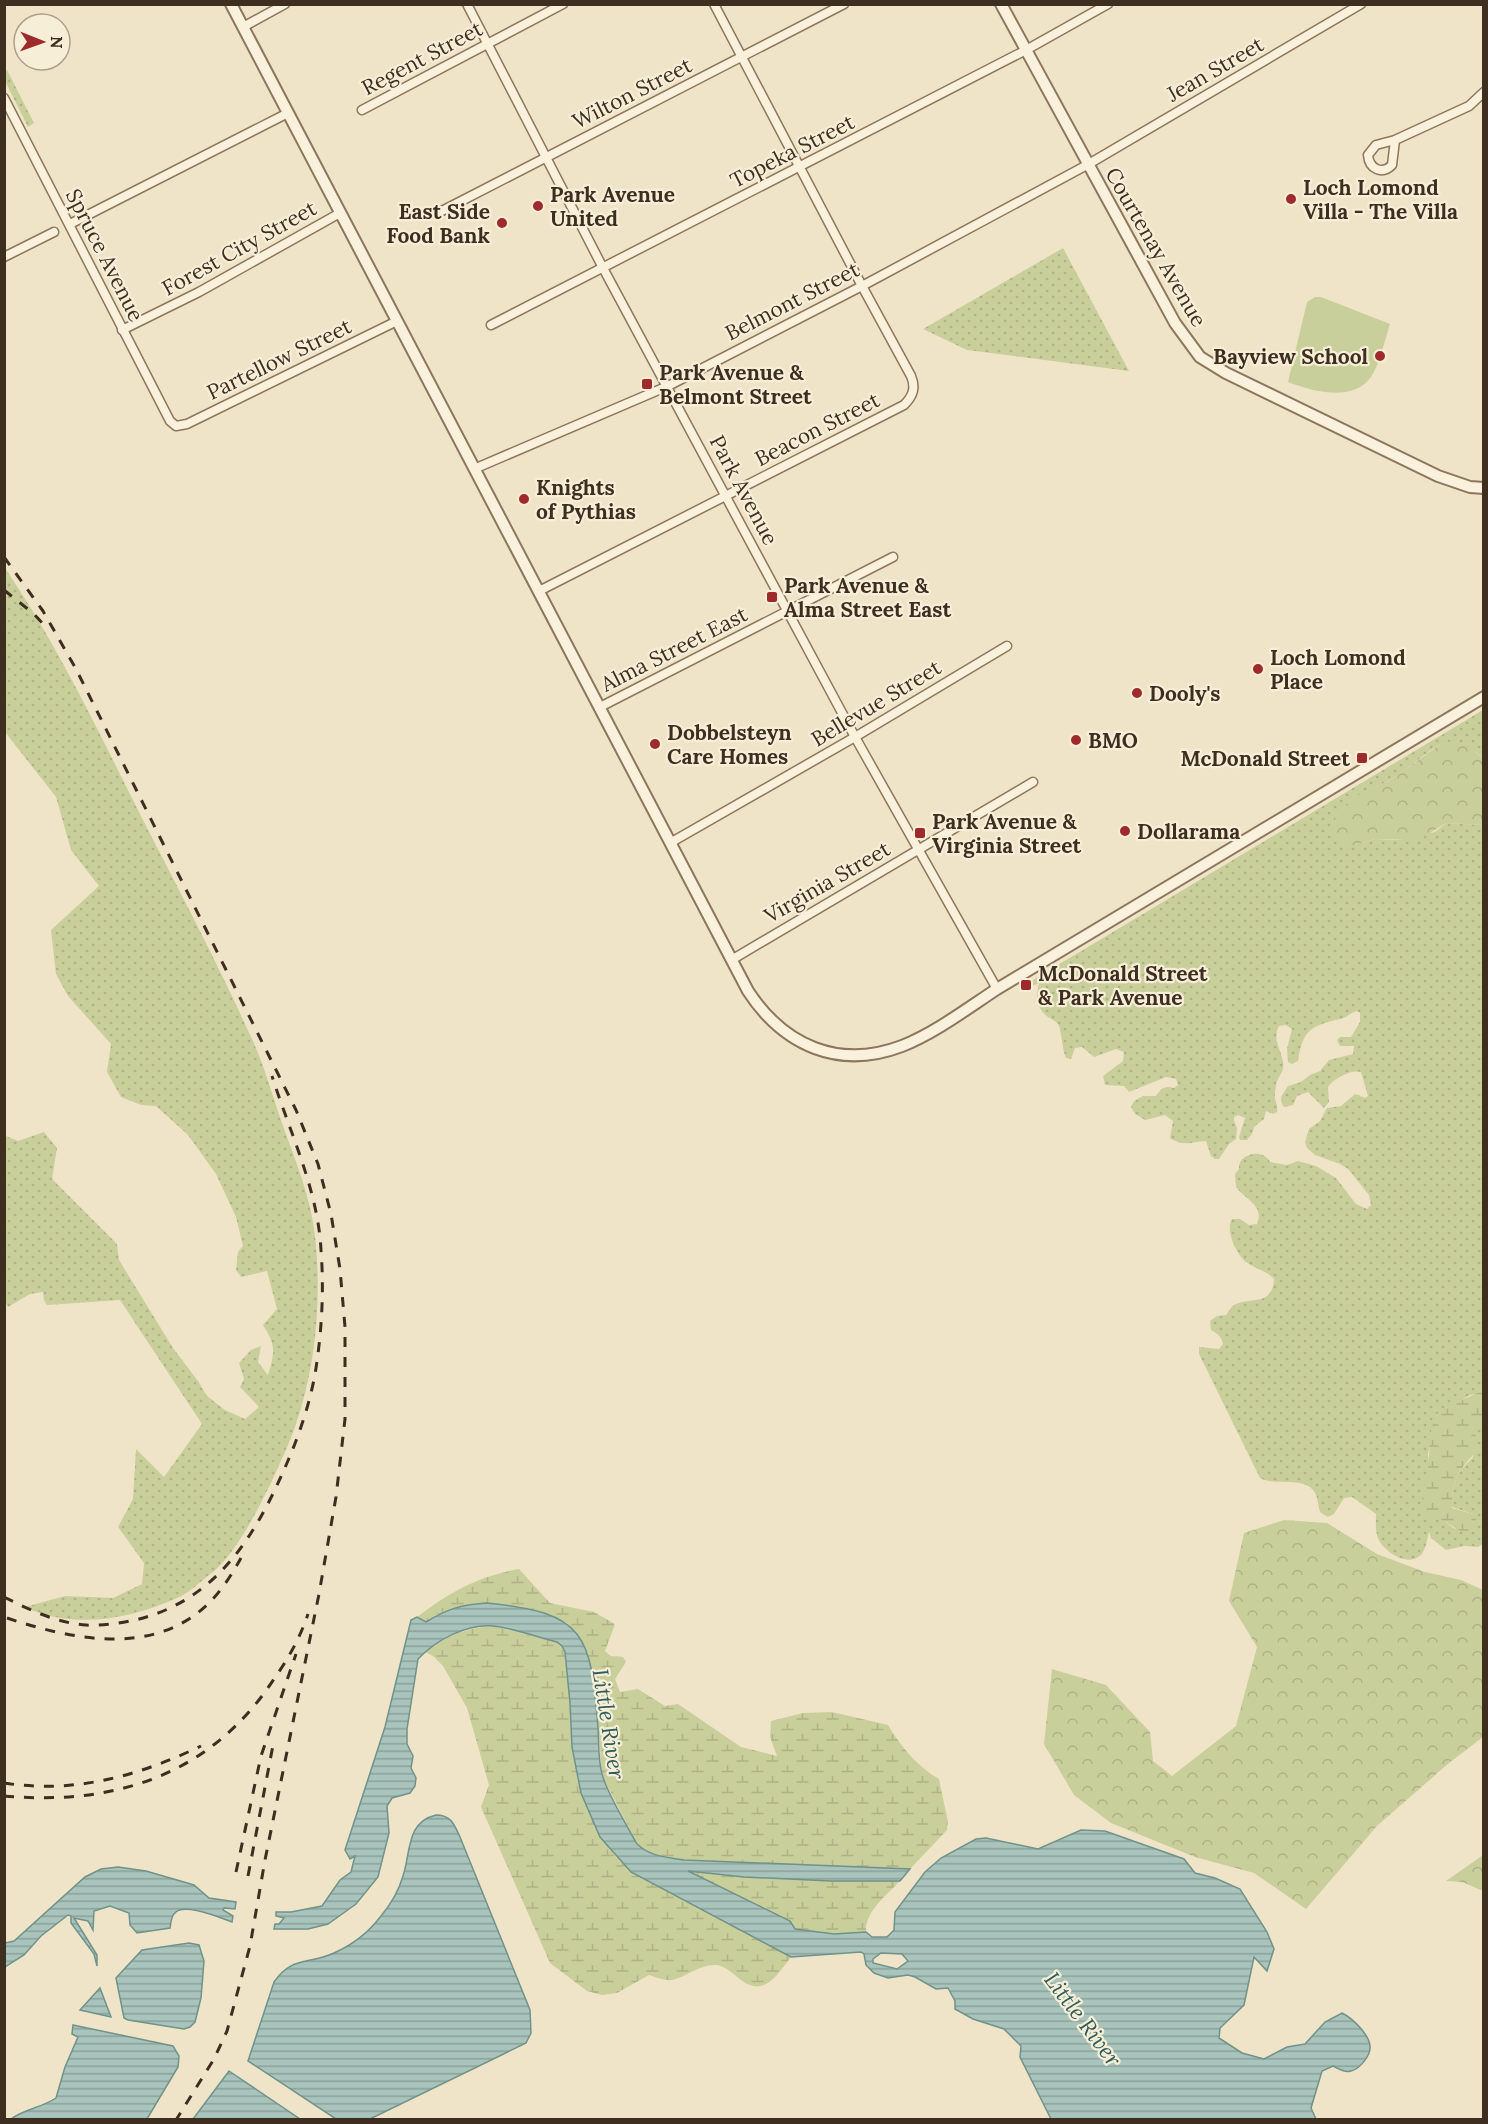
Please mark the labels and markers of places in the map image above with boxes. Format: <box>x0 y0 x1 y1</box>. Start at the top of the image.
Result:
place label: Loch Lomond Villa - The Villa <box>1303 174 1458 225</box>
place label: Park Avenue United <box>550 181 675 232</box>
marker: Loch Lomond Villa - The Villa <box>1284 192 1298 206</box>
place label: East Side Food Bank <box>386 198 491 249</box>
marker: Park Avenue United <box>531 199 545 213</box>
marker: East Side Food Bank <box>495 216 509 230</box>
place label: Bayview School <box>1213 343 1368 370</box>
marker: Bayview School <box>1373 349 1387 363</box>
place label: Park Avenue & Belmont Street <box>659 359 812 410</box>
marker: Park Avenue & Belmont Street <box>640 377 654 391</box>
place label: Knights of Pythias <box>536 474 636 525</box>
marker: Knights of Pythias <box>517 492 531 506</box>
place label: Park Avenue & Alma Street East <box>784 572 952 623</box>
marker: Park Avenue & Alma Street East <box>765 590 779 604</box>
place label: Loch Lomond Place <box>1270 644 1406 695</box>
marker: Loch Lomond Place <box>1251 662 1265 676</box>
place label: Dooly's <box>1149 680 1220 707</box>
marker: Dooly's <box>1130 686 1144 700</box>
place label: Dobbelsteyn Care Homes <box>667 719 792 770</box>
place label: BMO <box>1088 727 1138 754</box>
marker: BMO <box>1069 733 1083 747</box>
marker: Dobbelsteyn Care Homes <box>648 737 662 751</box>
place label: McDonald Street <box>1181 745 1350 772</box>
marker: McDonald Street <box>1355 751 1369 765</box>
place label: Park Avenue & Virginia Street <box>932 808 1081 859</box>
place label: Dollarama <box>1137 818 1240 845</box>
marker: Dollarama <box>1118 824 1132 838</box>
marker: Park Avenue & Virginia Street <box>913 826 927 840</box>
place label: McDonald Street & Park Avenue <box>1038 960 1208 1011</box>
marker: McDonald Street & Park Avenue <box>1019 978 1033 992</box>

